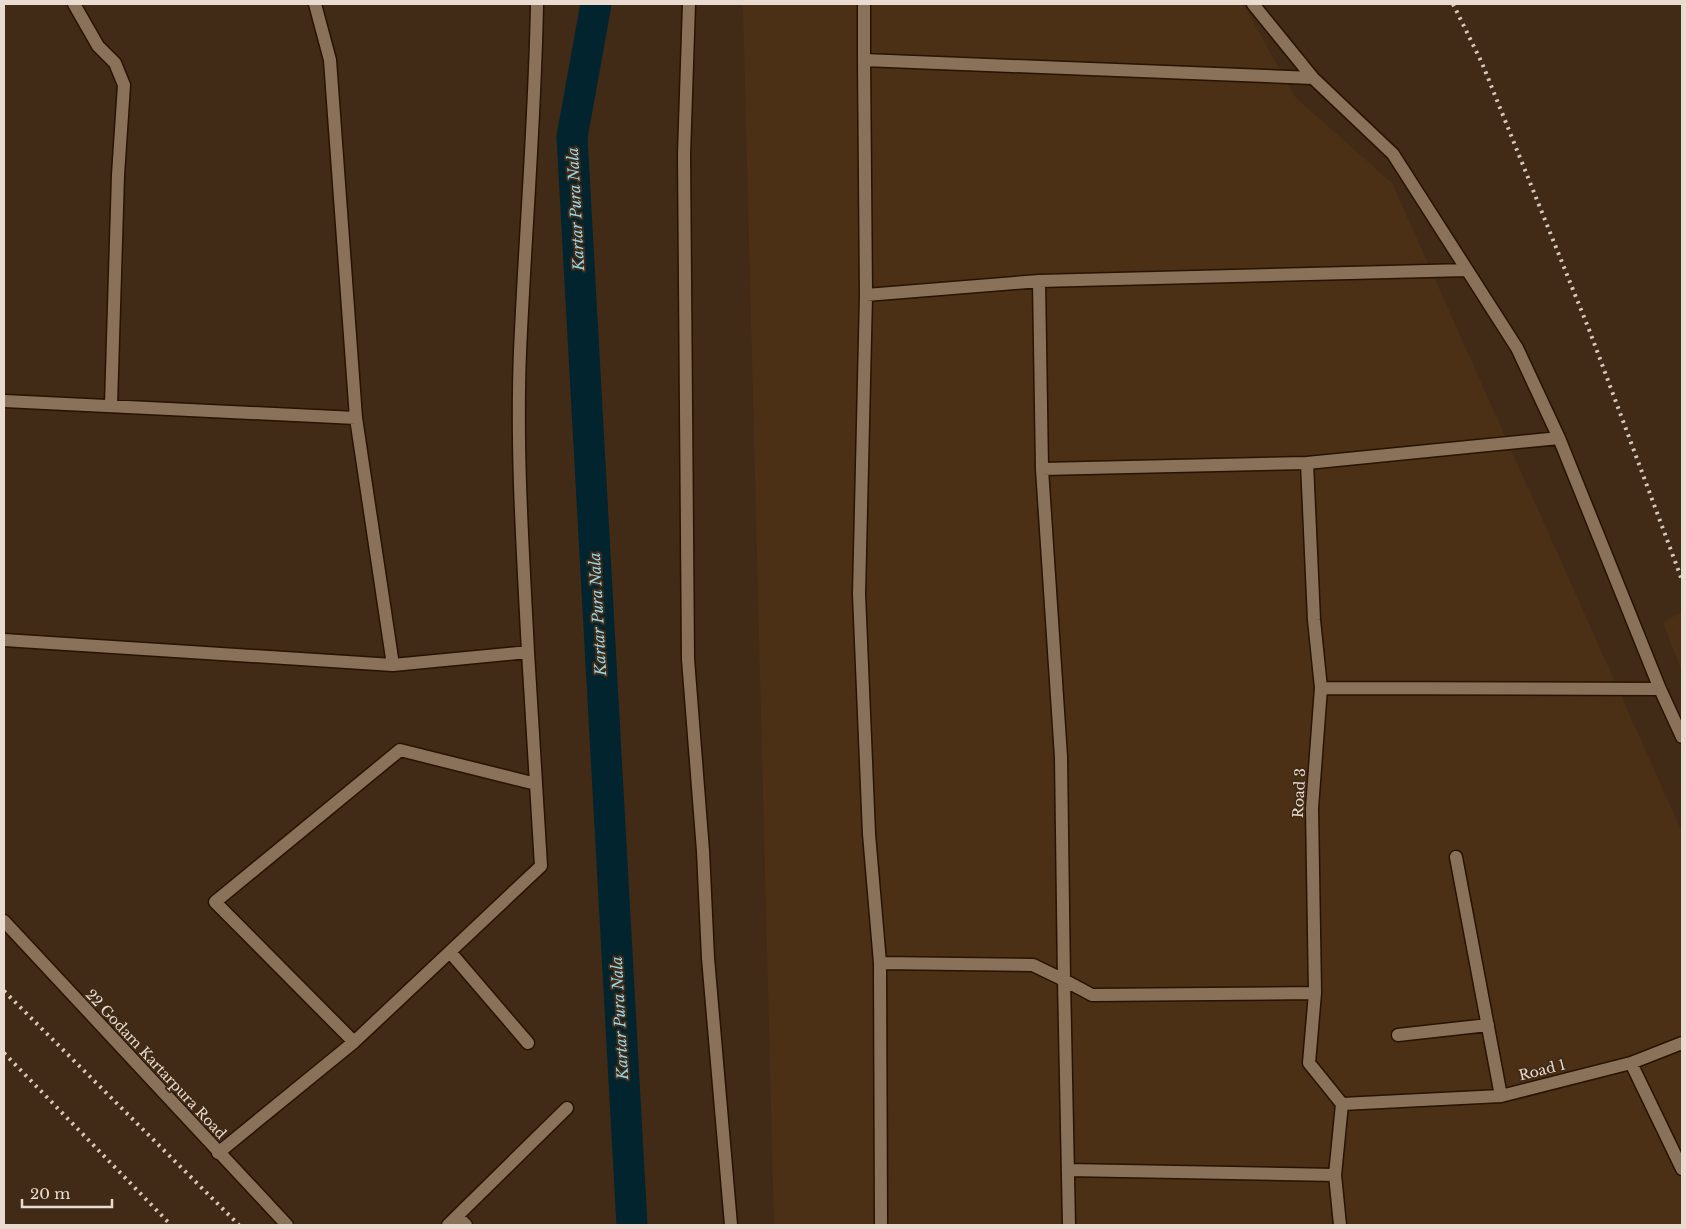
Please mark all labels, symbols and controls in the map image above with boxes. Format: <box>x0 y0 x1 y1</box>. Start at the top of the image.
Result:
water label: Kartar Pura Nala <box>563 147 588 272</box>
water label: Kartar Pura Nala <box>585 552 610 677</box>
street label: Road 3 <box>1289 768 1309 818</box>
water label: Kartar Pura Nala <box>607 956 632 1081</box>
street label: 22 Godam Kartarpura Road <box>82 985 231 1143</box>
street label: Road 1 <box>1517 1056 1567 1084</box>
scale bar <box>22 1176 112 1208</box>
text: 20 m <box>30 1184 70 1203</box>

